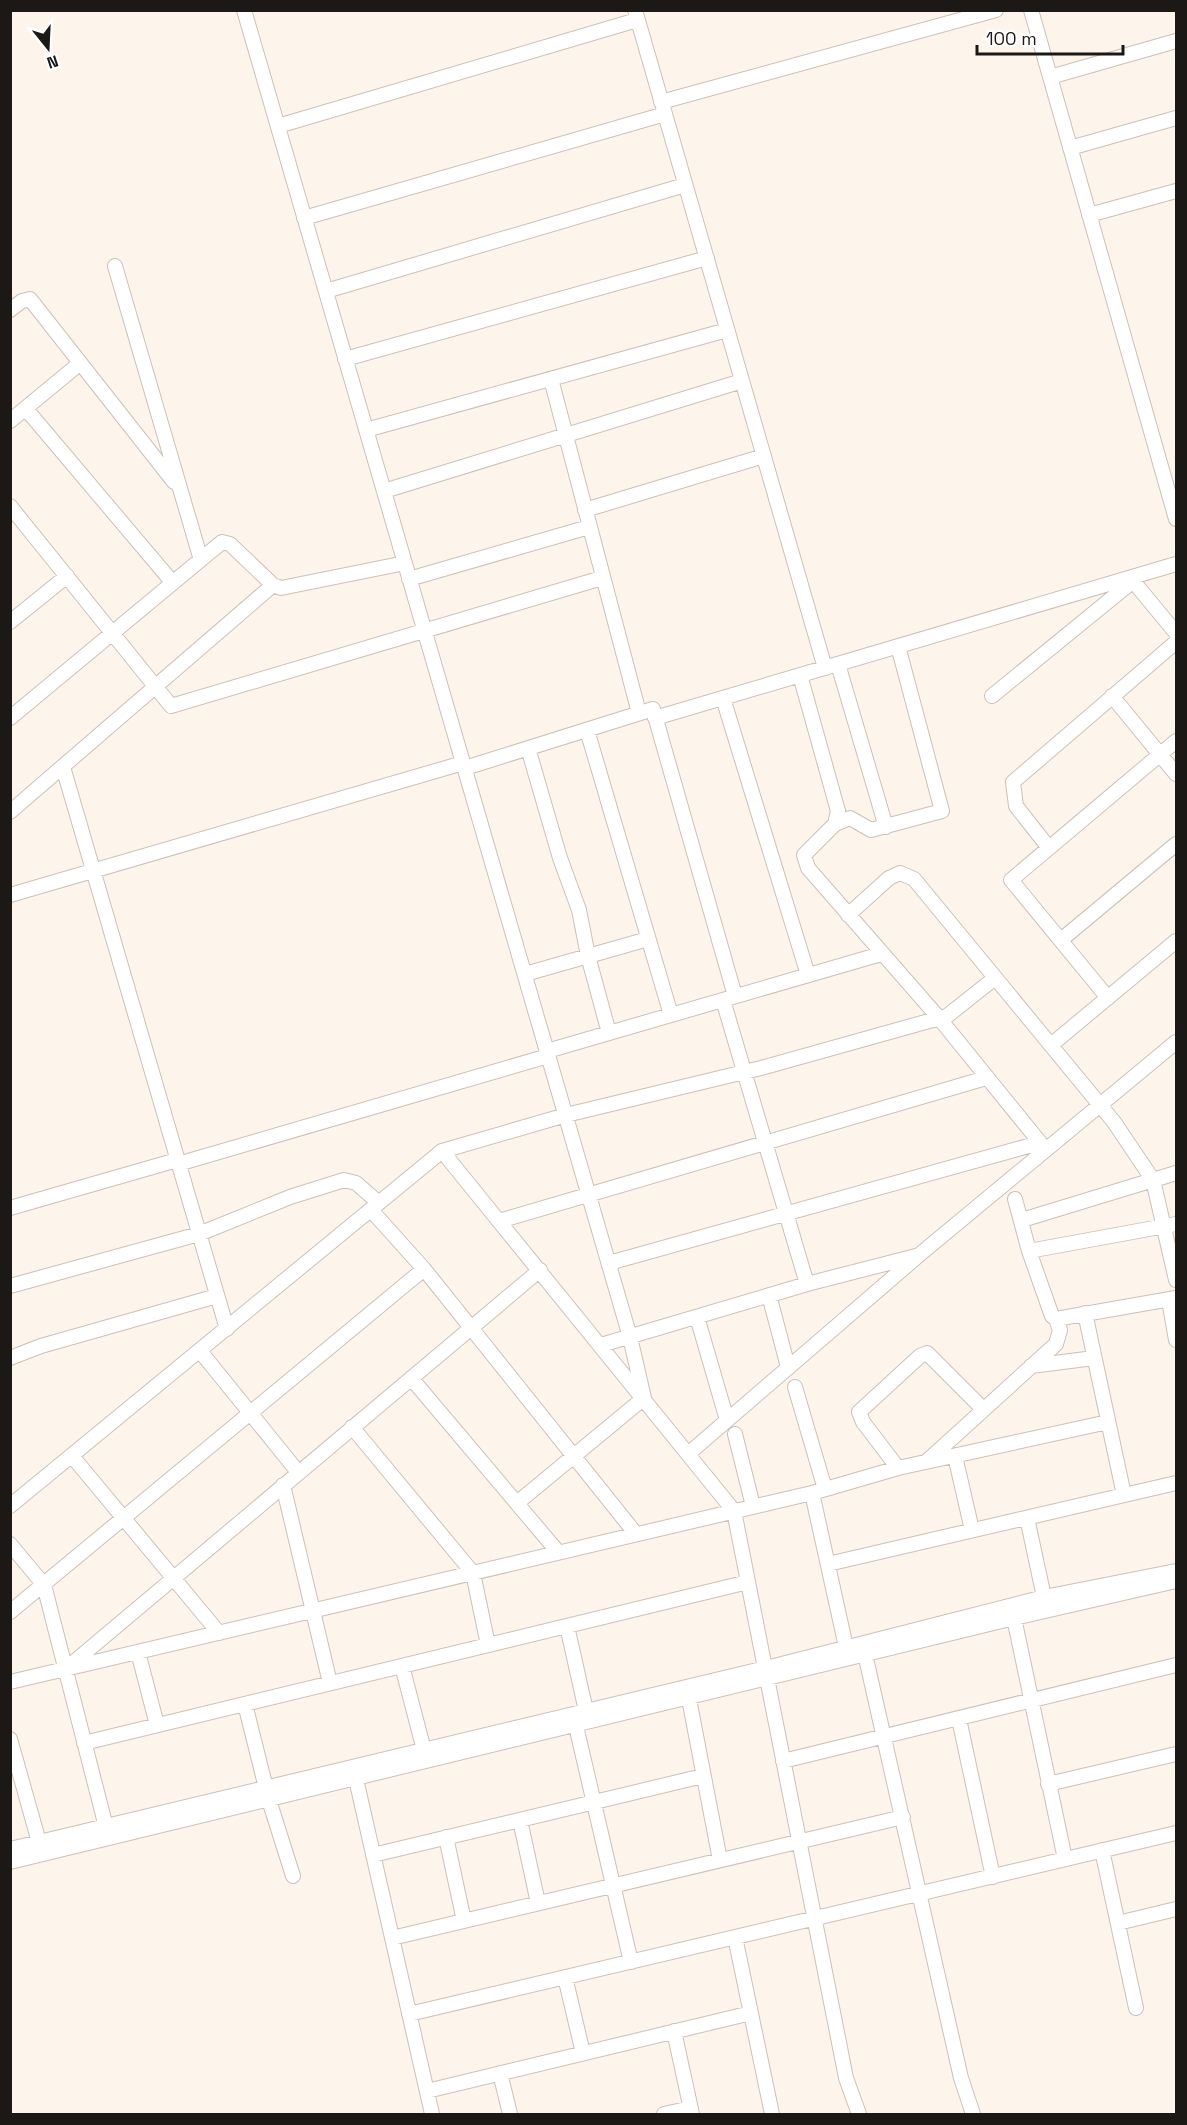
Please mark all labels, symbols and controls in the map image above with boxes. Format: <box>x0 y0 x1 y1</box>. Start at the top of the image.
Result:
north arrow <box>18 18 78 78</box>
scale bar <box>977 18 1122 56</box>
text: 100 m <box>986 27 1037 50</box>
text: N <box>44 50 61 73</box>

